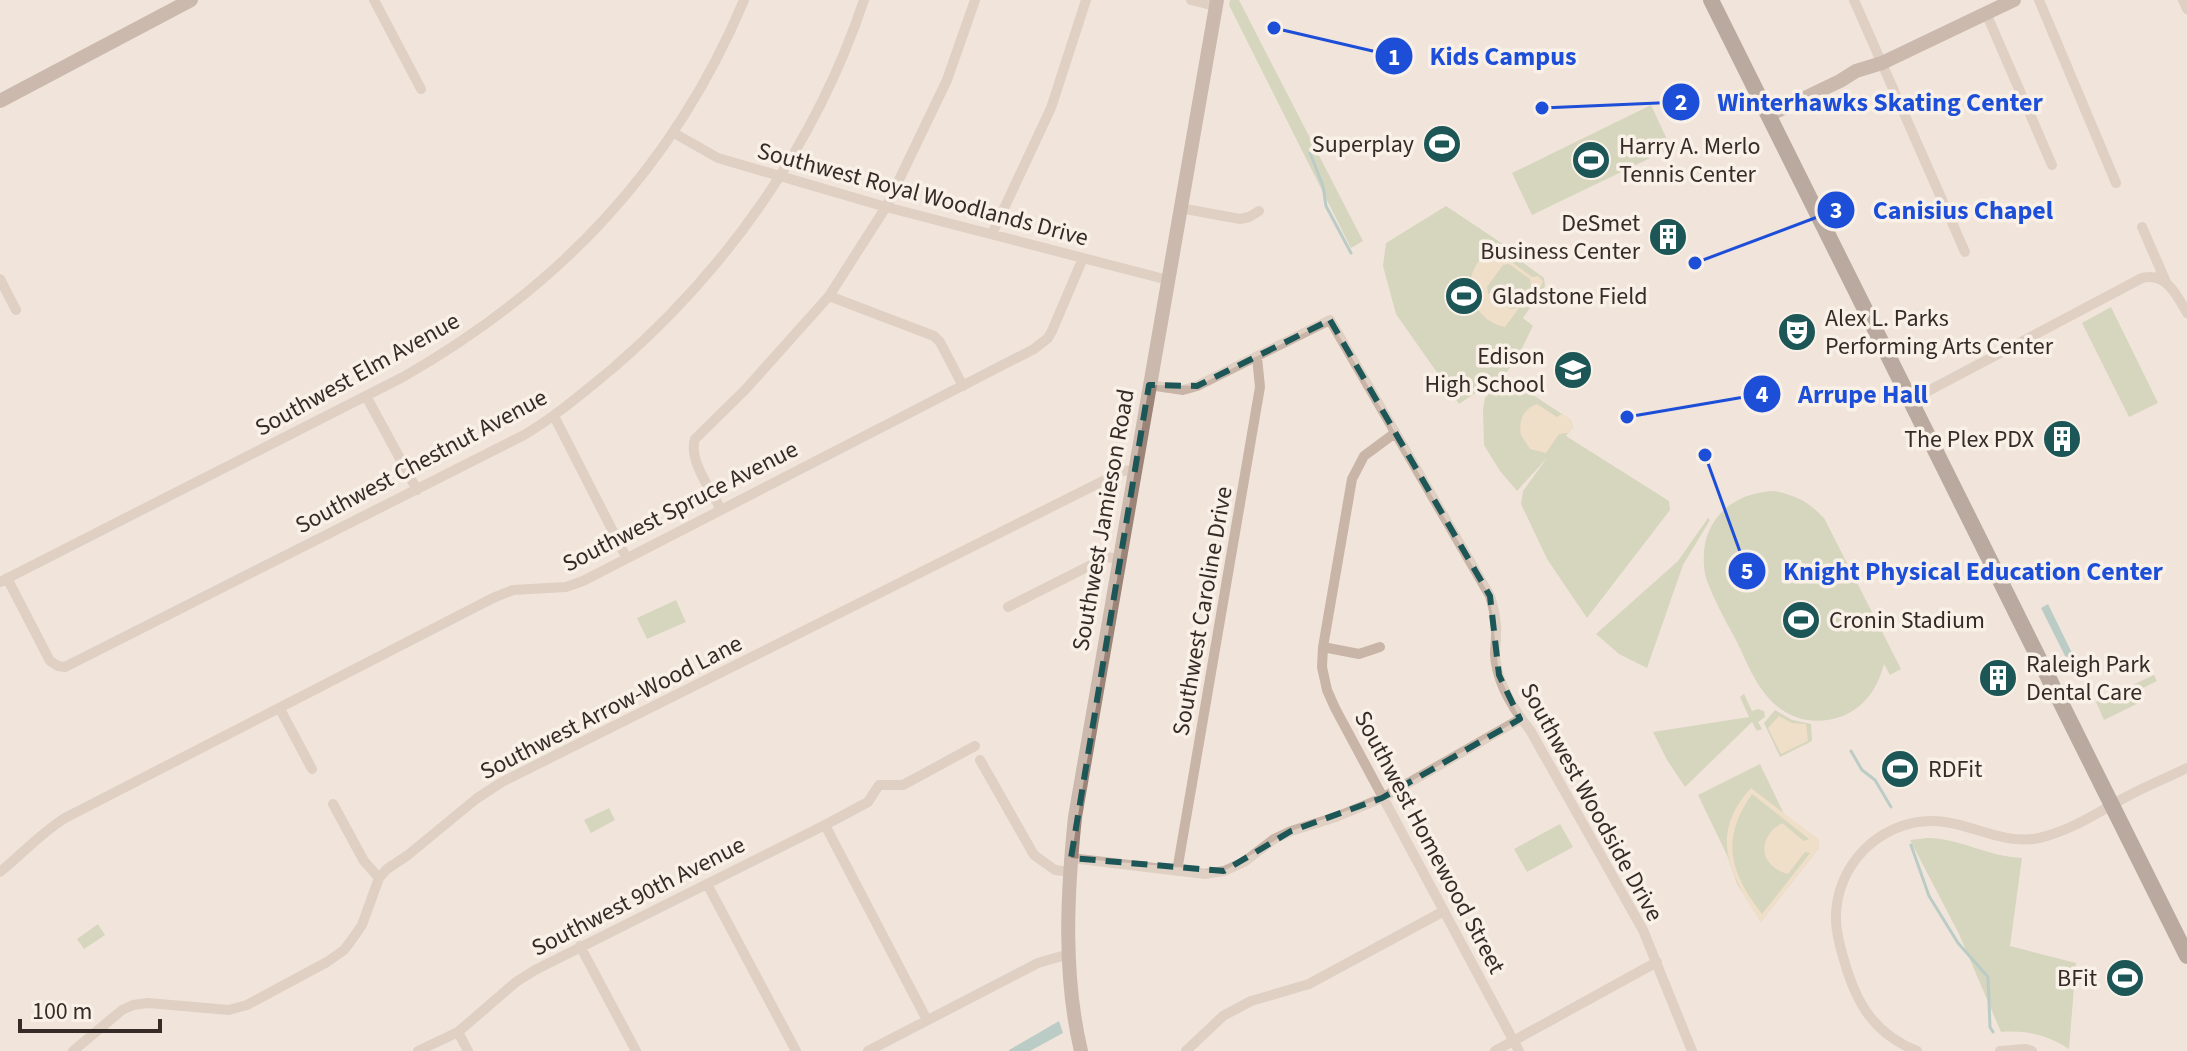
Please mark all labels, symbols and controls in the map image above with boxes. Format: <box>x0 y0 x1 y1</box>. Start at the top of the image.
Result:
callout: Kids Campus <box>1374 31 1593 81</box>
text: Kids Campus <box>1429 38 1577 75</box>
text: 1 <box>1388 40 1400 75</box>
callout: Winterhawks Skating Center <box>1661 77 2059 127</box>
text: Winterhawks Skating Center <box>1717 84 2044 121</box>
text: 2 <box>1675 85 1687 120</box>
sports icon: Superplay <box>1421 123 1463 165</box>
place label: Superplay <box>1312 127 1414 162</box>
place label: Harry A. Merlo Tennis Center <box>1619 129 1761 192</box>
street label: Southwest Royal Woodlands Drive <box>753 133 1092 256</box>
sports icon: Harry A. Merlo Tennis Center <box>1570 139 1612 181</box>
callout: Canisius Chapel <box>1816 185 2069 235</box>
text: Canisius Chapel <box>1873 192 2054 229</box>
text: 3 <box>1830 193 1842 228</box>
place label: DeSmet Business Center <box>1480 206 1641 269</box>
building icon: DeSmet Business Center <box>1647 216 1689 258</box>
sports icon: Gladstone Field <box>1443 275 1485 317</box>
place label: Gladstone Field <box>1492 279 1648 314</box>
place label: Alex L. Parks Performing Arts Center <box>1825 301 2054 364</box>
street label: Southwest Elm Avenue <box>249 304 466 445</box>
theatre icon: Alex L. Parks Performing Arts Center <box>1776 311 1818 353</box>
place label: Edison High School <box>1425 339 1545 402</box>
school or university icon: Edison High School <box>1552 349 1594 391</box>
callout: Arrupe Hall <box>1742 369 1944 419</box>
text: Arrupe Hall <box>1797 376 1929 413</box>
text: 4 <box>1756 377 1769 412</box>
street label: Southwest Chestnut Avenue <box>289 380 554 543</box>
street label: Southwest Jamieson Road <box>1063 386 1144 654</box>
building icon: The Plex PDX <box>2041 418 2083 460</box>
place label: The Plex PDX <box>1904 422 2034 457</box>
street label: Southwest Spruce Avenue <box>556 432 804 581</box>
street label: Southwest Caroline Drive <box>1163 484 1242 738</box>
callout: Knight Physical Education Center <box>1727 546 2179 596</box>
text: Knight Physical Education Center <box>1783 553 2164 590</box>
text: 5 <box>1741 554 1753 589</box>
sports icon: Cronin Stadium <box>1780 599 1822 641</box>
place label: Cronin Stadium <box>1829 603 1985 638</box>
street label: Southwest Arrow-Wood Lane <box>474 626 748 789</box>
place label: Raleigh Park Dental Care <box>2026 647 2151 710</box>
building icon: Raleigh Park Dental Care <box>1977 657 2019 699</box>
street label: Southwest Woodside Drive <box>1511 677 1672 928</box>
street label: Southwest Homewood Street <box>1345 704 1514 980</box>
sports icon: RDFit <box>1879 748 1921 790</box>
place label: RDFit <box>1928 752 1982 787</box>
street label: Southwest 90th Avenue <box>525 827 751 965</box>
sports icon: BFit <box>2104 957 2146 999</box>
place label: BFit <box>2057 961 2097 996</box>
scale bar <box>20 983 160 1033</box>
text: 100 m <box>32 994 92 1029</box>

